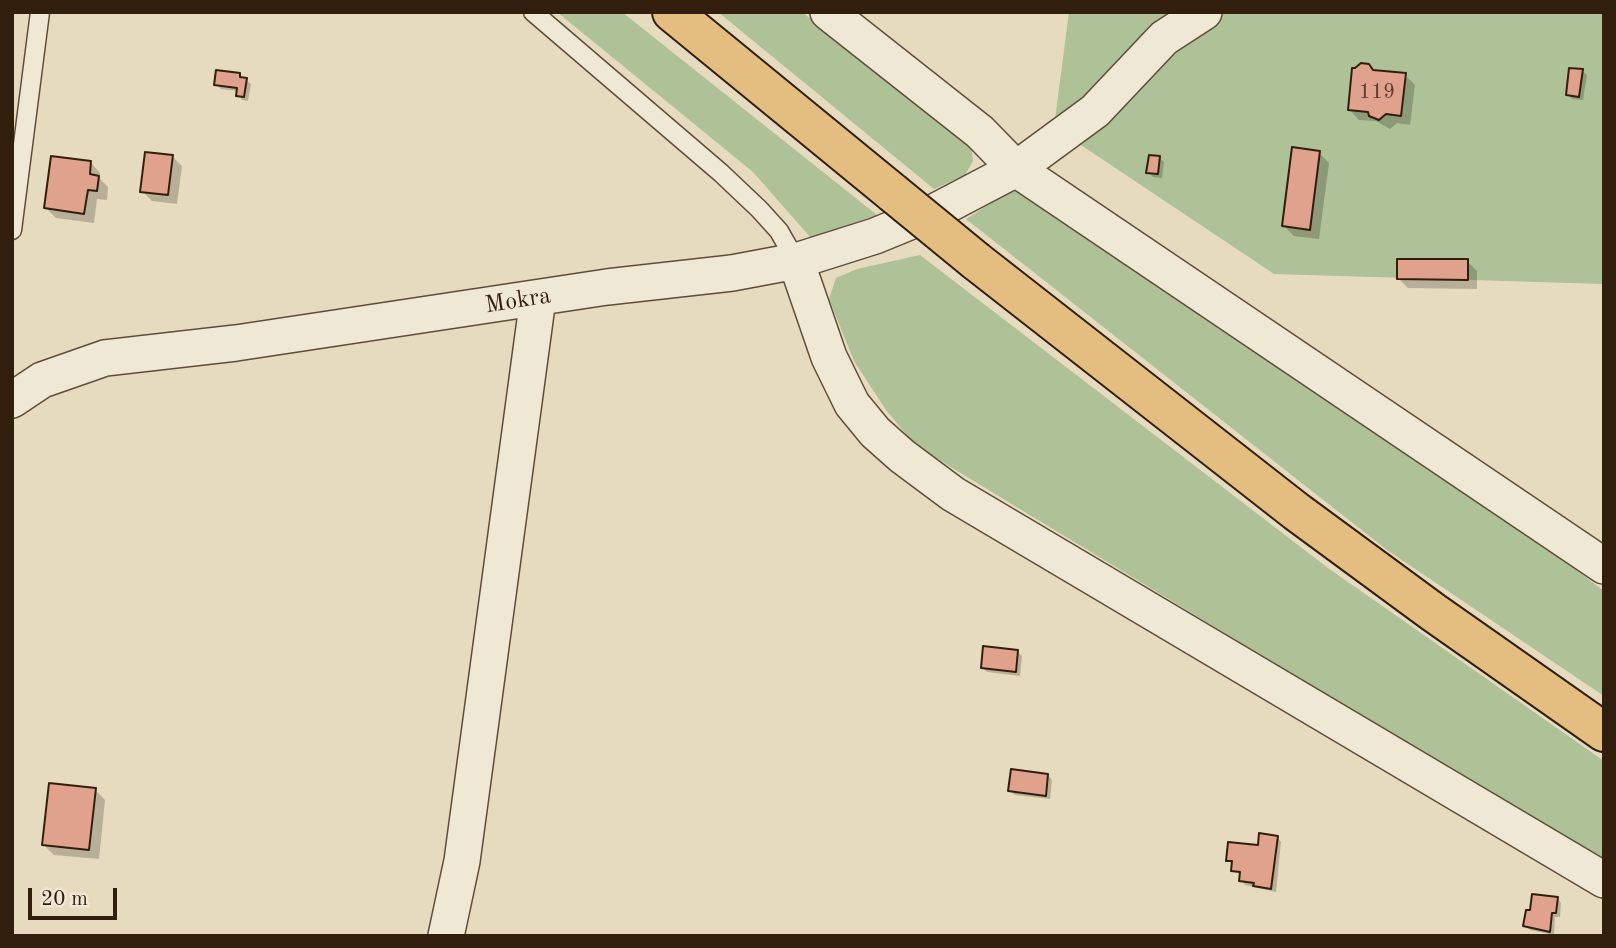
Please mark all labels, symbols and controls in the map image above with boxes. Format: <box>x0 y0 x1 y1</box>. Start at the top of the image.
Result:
house number: 119 <box>1359 79 1395 105</box>
street label: Mokra <box>483 282 553 320</box>
scale bar <box>32 874 121 918</box>
text: 20 m <box>41 889 88 910</box>

